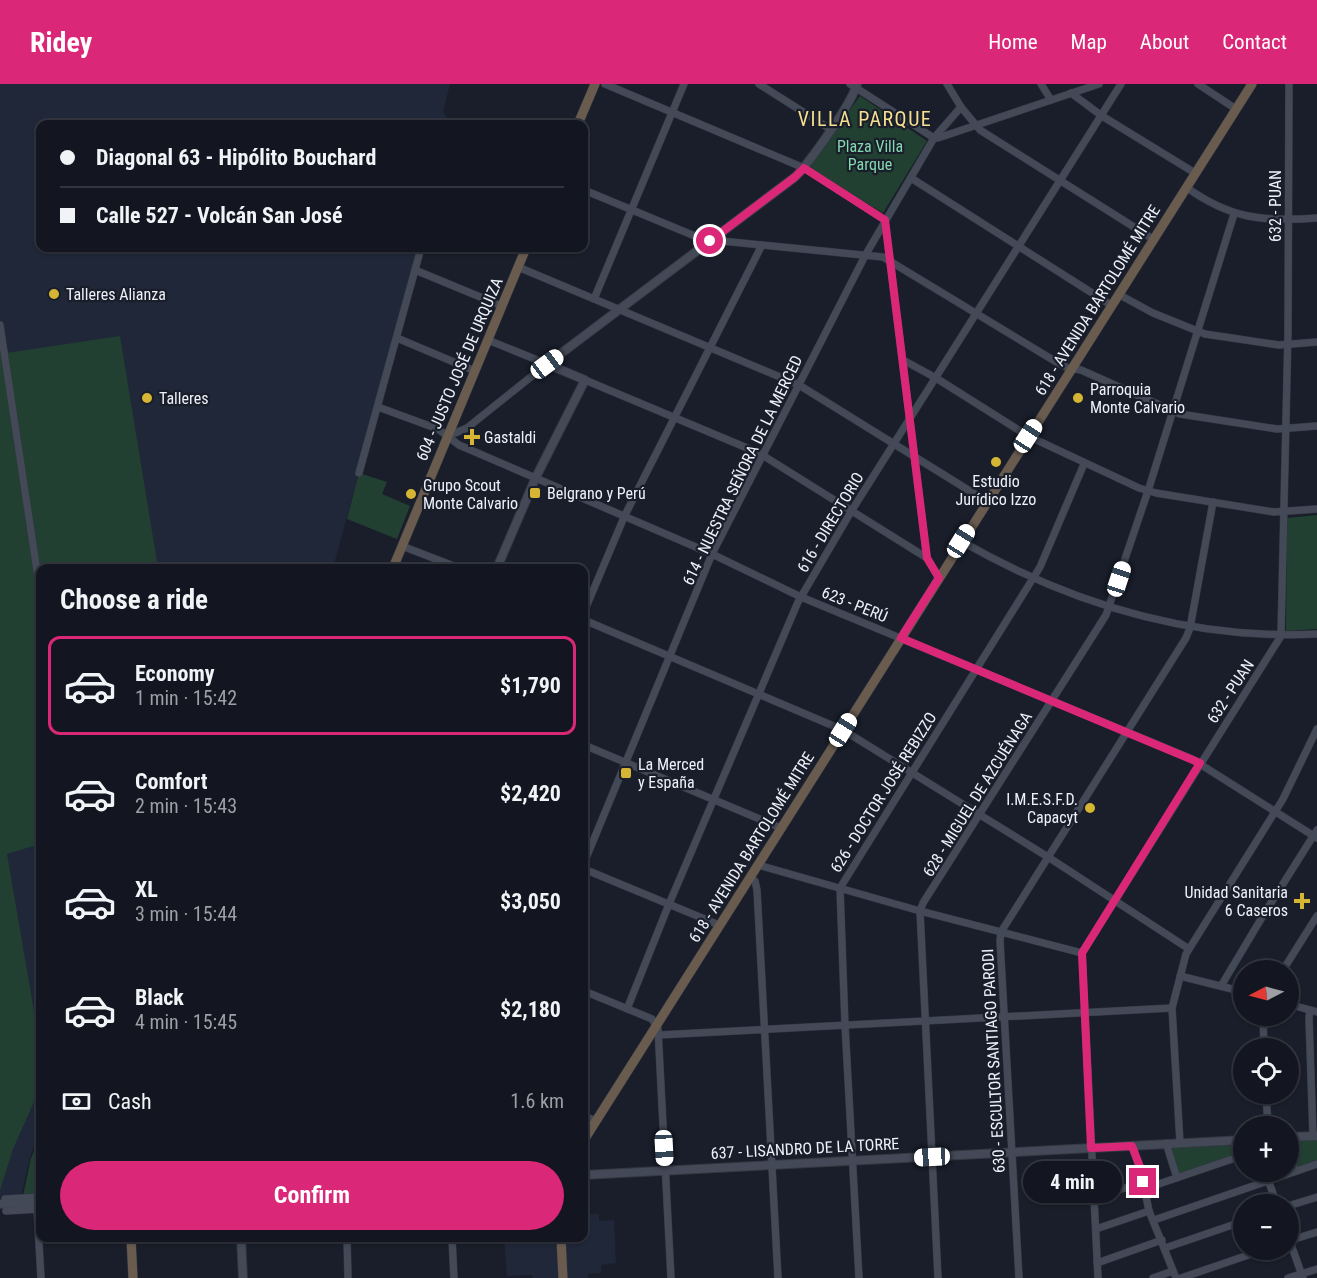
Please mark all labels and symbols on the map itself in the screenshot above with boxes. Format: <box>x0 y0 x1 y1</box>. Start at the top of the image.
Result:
district label: VILLA PARQUE <box>798 107 932 131</box>
park label: Plaza Villa Parque <box>837 137 903 174</box>
street label: 632 - PUAN <box>1266 170 1285 242</box>
street label: 618 - AVENIDA BARTOLOMÉ MITRE <box>1031 202 1164 399</box>
route start <box>696 227 723 254</box>
street label: 604 - JUSTO JOSÉ DE URQUIZA <box>412 275 507 464</box>
place label: Talleres Alianza <box>66 285 166 304</box>
marker: Talleres Alianza <box>47 287 61 301</box>
car <box>527 346 567 382</box>
street label: 614 - NUESTRA SEÑORA DE LA MERCED <box>678 352 806 588</box>
place label: Parroquia Monte Calvario <box>1090 380 1185 417</box>
place label: Talleres <box>159 389 208 408</box>
marker: Talleres <box>140 391 154 405</box>
marker: Parroquia Monte Calvario <box>1071 391 1085 405</box>
car <box>1011 416 1045 456</box>
place label: Gastaldi <box>484 428 536 447</box>
marker: Gastaldi <box>465 430 479 444</box>
marker: Estudio Jurídico Izzo <box>989 455 1003 469</box>
street label: 616 - DIRECTORIO <box>793 469 868 576</box>
place label: Estudio Jurídico Izzo <box>956 472 1036 509</box>
place label: Grupo Scout Monte Calvario <box>423 476 518 513</box>
place label: Belgrano y Perú <box>547 484 646 503</box>
marker: Belgrano y Perú <box>528 486 542 500</box>
marker: Grupo Scout Monte Calvario <box>404 487 418 501</box>
car <box>944 521 978 561</box>
car <box>1105 559 1133 599</box>
street label: 623 - PERÚ <box>819 583 891 626</box>
street label: 632 - PUAN <box>1203 656 1258 727</box>
street label: 628 - MIGUEL DE AZCUÉNAGA <box>919 708 1036 880</box>
street label: 626 - DOCTOR JOSÉ REBIZZO <box>826 709 941 876</box>
car <box>826 710 860 750</box>
street label: 618 - AVENIDA BARTOLOMÉ MITRE <box>685 749 818 946</box>
place label: La Merced y España <box>638 755 704 792</box>
marker: La Merced y España <box>619 766 633 780</box>
place label: I.M.E.S.F.D. Capacyt <box>1006 790 1078 827</box>
marker: I.M.E.S.F.D. Capacyt <box>1083 801 1097 815</box>
place label: Unidad Sanitaria 6 Caseros <box>1184 883 1288 920</box>
marker: Unidad Sanitaria 6 Caseros <box>1293 892 1311 910</box>
street label: 630 - ESCULTOR SANTIAGO PARODI <box>978 948 1009 1174</box>
north arrow <box>1233 960 1299 1026</box>
car <box>654 1130 674 1166</box>
street label: 637 - LISANDRO DE LA TORRE <box>710 1134 900 1163</box>
car <box>914 1147 950 1167</box>
callout: 4 min <box>1023 1161 1122 1203</box>
route end <box>1129 1168 1156 1195</box>

